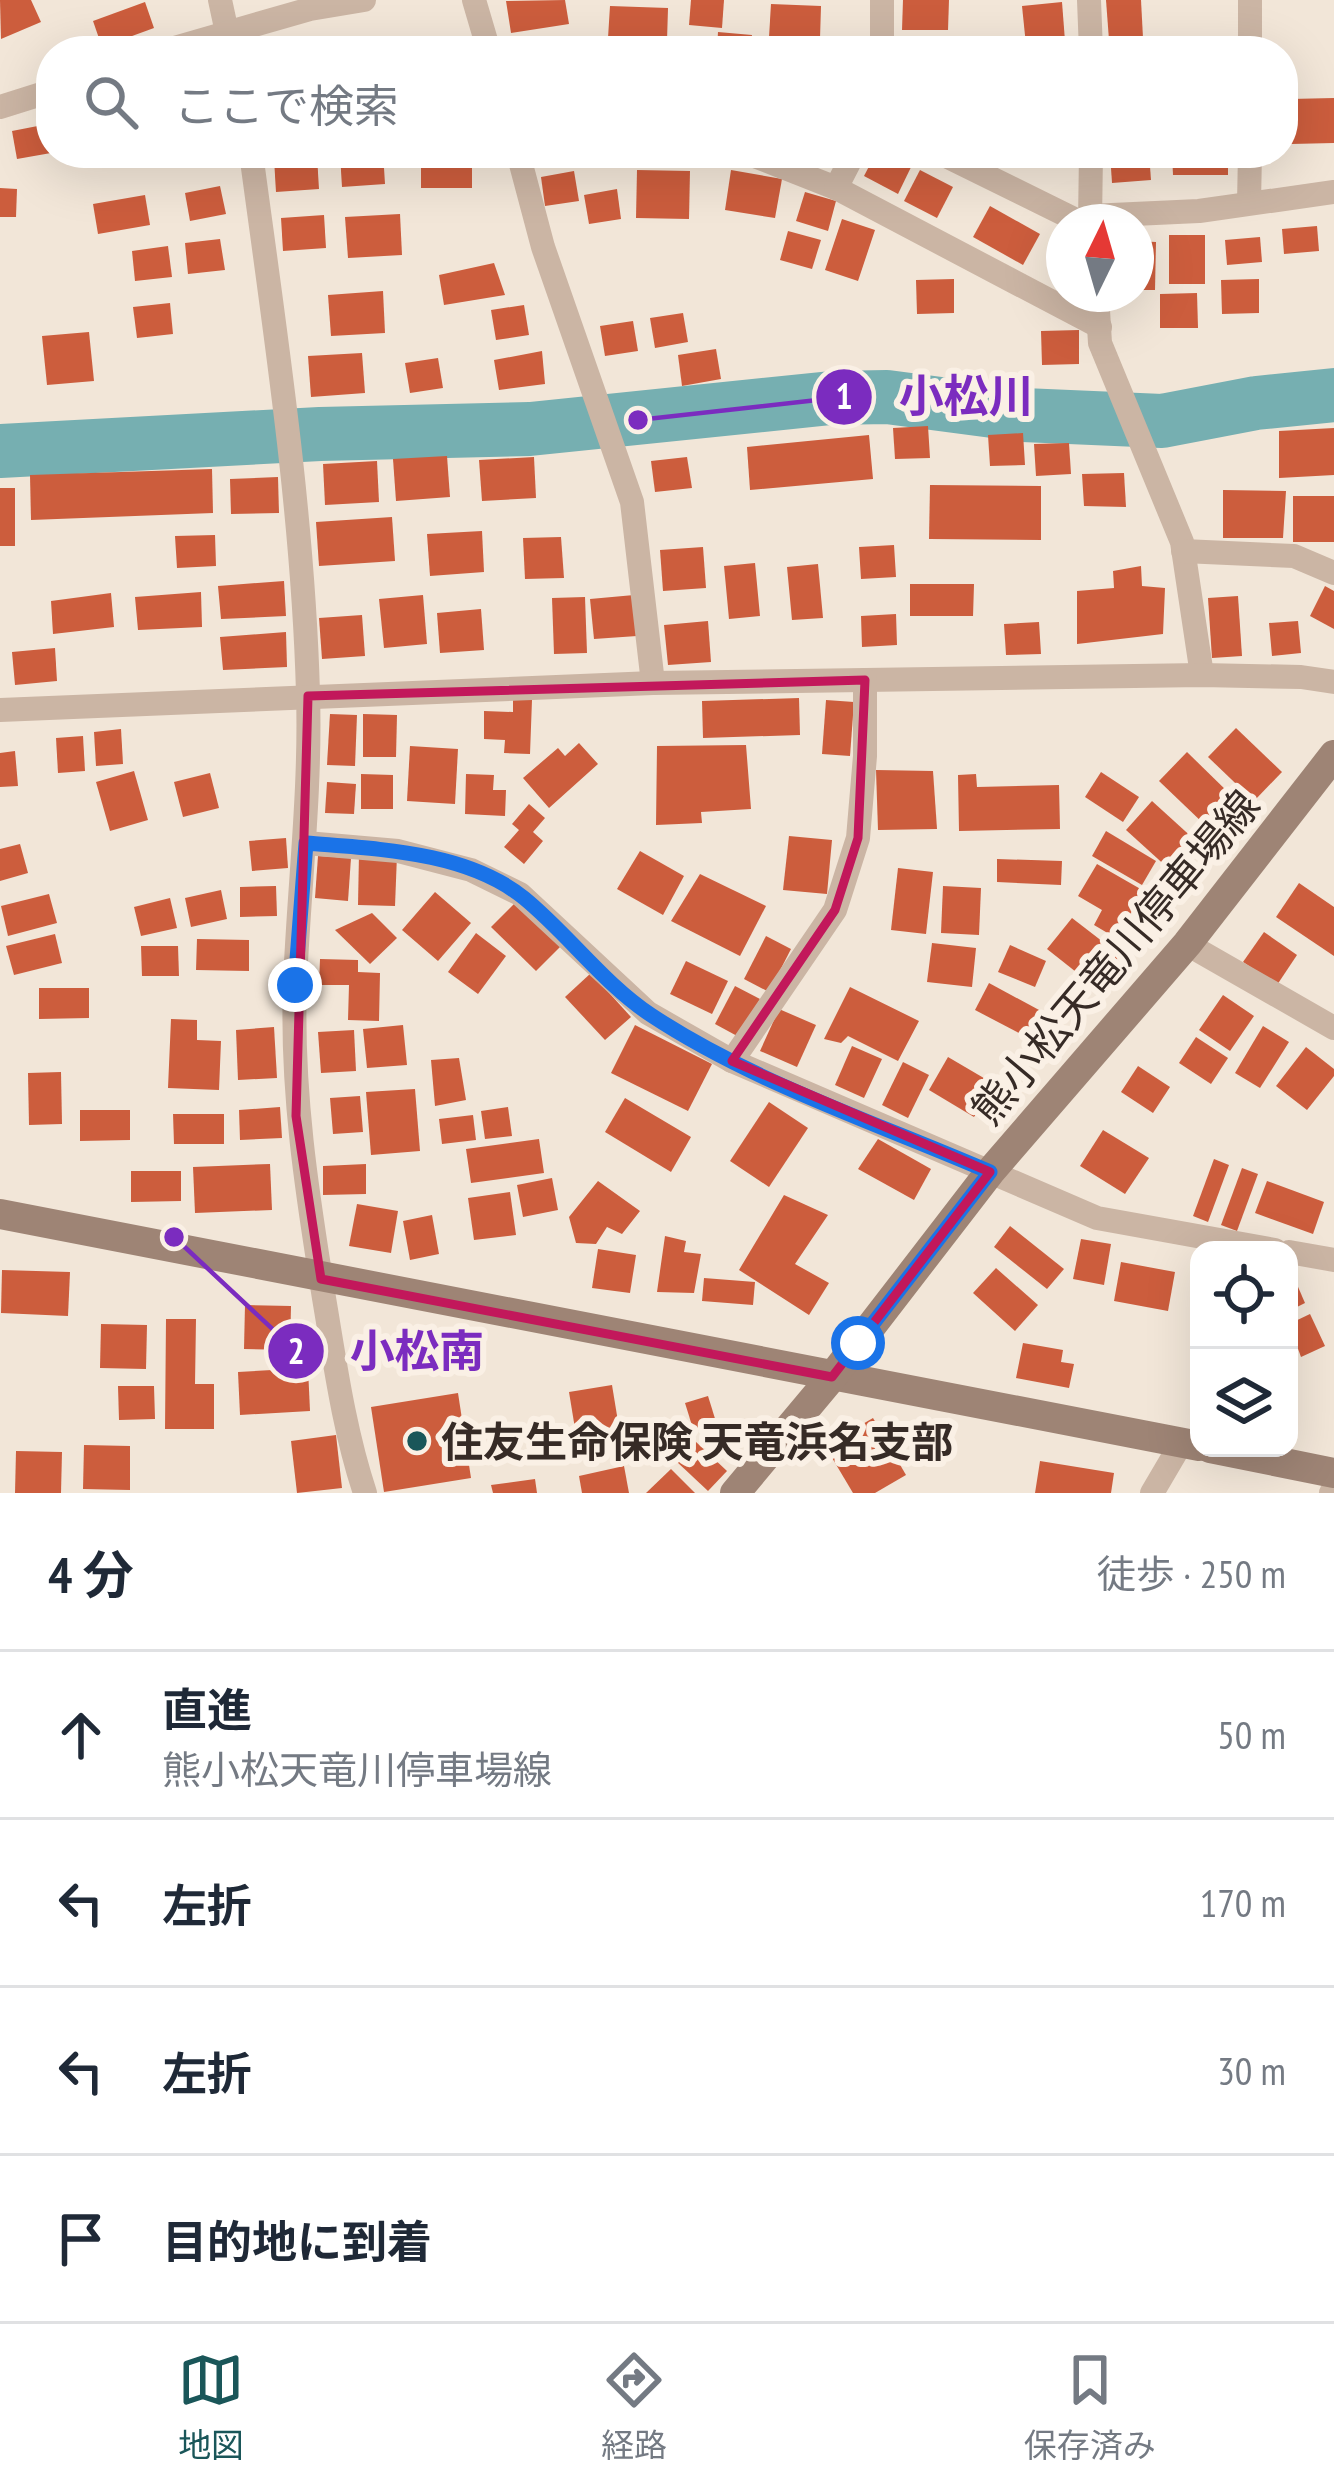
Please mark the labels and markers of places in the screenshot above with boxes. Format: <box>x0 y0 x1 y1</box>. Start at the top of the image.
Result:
callout: 小松川 <box>814 356 1057 437</box>
callout: 小松南 <box>266 1311 509 1392</box>
place label: 住友生命保険 天竜浜名支部 <box>441 1414 954 1469</box>
marker: 住友生命保険 天竜浜名支部 <box>404 1428 430 1454</box>

